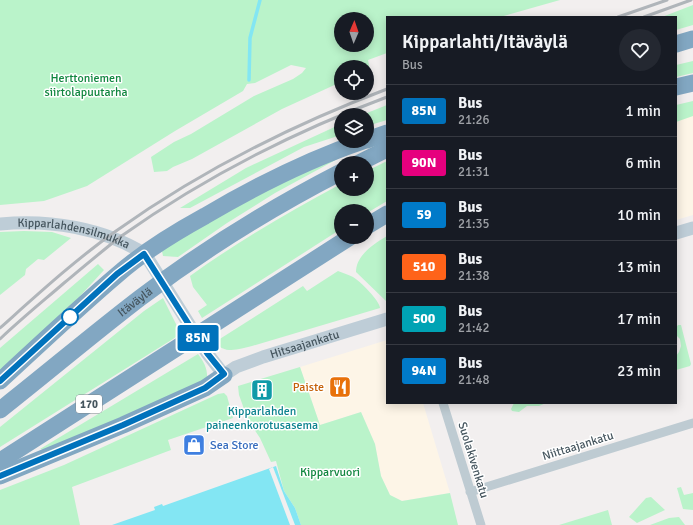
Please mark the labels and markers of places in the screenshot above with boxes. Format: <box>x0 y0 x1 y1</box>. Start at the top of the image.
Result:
unlabelled marker <box>61 308 79 326</box>
restaurant icon: Paiste <box>327 374 353 400</box>
building icon: Kipparlahden paineenkorotusasema <box>249 377 275 403</box>
place label: Paiste <box>293 380 324 395</box>
place label: Kipparlahden paineenkorotusasema <box>206 404 318 433</box>
shop icon: Sea Store <box>181 432 207 458</box>
place label: Sea Store <box>210 438 259 453</box>

